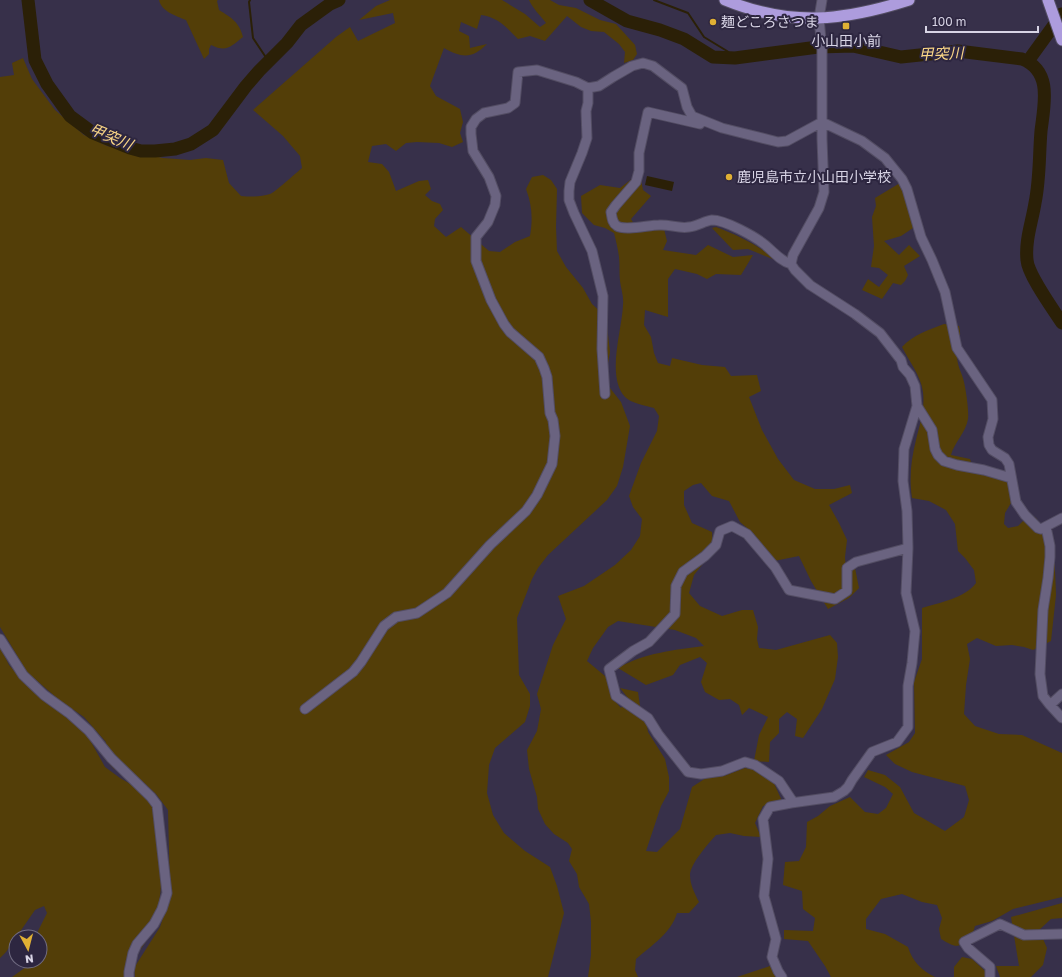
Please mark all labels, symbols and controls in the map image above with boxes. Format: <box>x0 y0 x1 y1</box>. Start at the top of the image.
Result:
scale bar <box>926 8 1038 34</box>
place label: 麺どころさつま <box>721 13 819 30</box>
text: 100 m <box>932 14 966 29</box>
marker: 麺どころさつま <box>708 17 718 27</box>
marker: 小山田小前 <box>841 21 851 31</box>
place label: 小山田小前 <box>811 32 881 49</box>
water label: 甲突川 <box>918 43 966 63</box>
water label: 甲突川 <box>87 119 137 154</box>
place label: 鹿児島市立小山田小学校 <box>737 168 891 185</box>
marker: 鹿児島市立小山田小学校 <box>724 172 734 182</box>
north arrow <box>8 929 48 969</box>
text: N <box>24 952 34 966</box>

